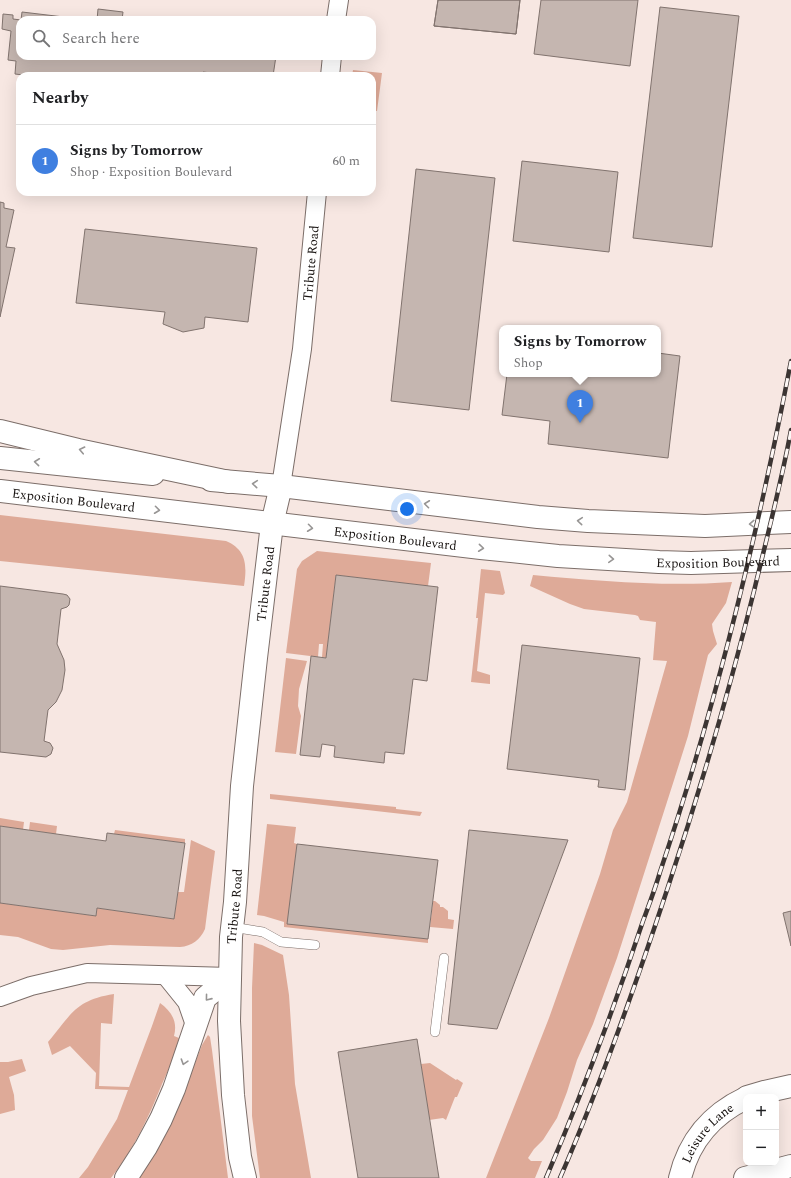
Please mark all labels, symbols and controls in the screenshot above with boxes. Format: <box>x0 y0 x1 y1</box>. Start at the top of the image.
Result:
search box <box>16 16 376 60</box>
icon: search <box>30 27 52 49</box>
text: Search here <box>62 27 140 50</box>
text: Nearby <box>32 85 88 111</box>
text: Signs by Tomorrow <box>70 139 202 162</box>
text: 1 <box>41 151 49 171</box>
text: 60 m <box>333 151 360 171</box>
text: Shop · Exposition Boulevard <box>70 162 232 182</box>
street label: Tribute Road <box>298 224 325 302</box>
popup <box>499 325 661 377</box>
text: Signs by Tomorrow <box>514 330 646 353</box>
text: Shop <box>514 353 543 373</box>
pin: 1 <box>567 390 593 423</box>
one-way arrow <box>78 447 85 455</box>
one-way arrow <box>34 458 40 467</box>
one-way arrow <box>252 480 258 489</box>
street label: Exposition Boulevard <box>11 483 136 518</box>
your location <box>397 499 417 519</box>
one-way arrow <box>424 500 430 509</box>
one-way arrow <box>154 505 160 514</box>
one-way arrow <box>577 516 583 525</box>
one-way arrow <box>749 520 755 529</box>
street label: Exposition Boulevard <box>332 522 458 556</box>
one-way arrow <box>307 523 314 532</box>
one-way arrow <box>478 543 484 552</box>
street label: Tribute Road <box>251 545 280 623</box>
street label: Exposition Boulevard <box>656 551 780 574</box>
one-way arrow <box>608 555 614 564</box>
street label: Tribute Road <box>222 868 248 944</box>
one-way arrow <box>205 993 212 1000</box>
one-way arrow <box>180 1059 189 1066</box>
map controls <box>743 1094 779 1166</box>
button: + <box>743 1094 779 1130</box>
street label: Leisure Lane <box>677 1098 738 1166</box>
button: − <box>743 1130 779 1166</box>

